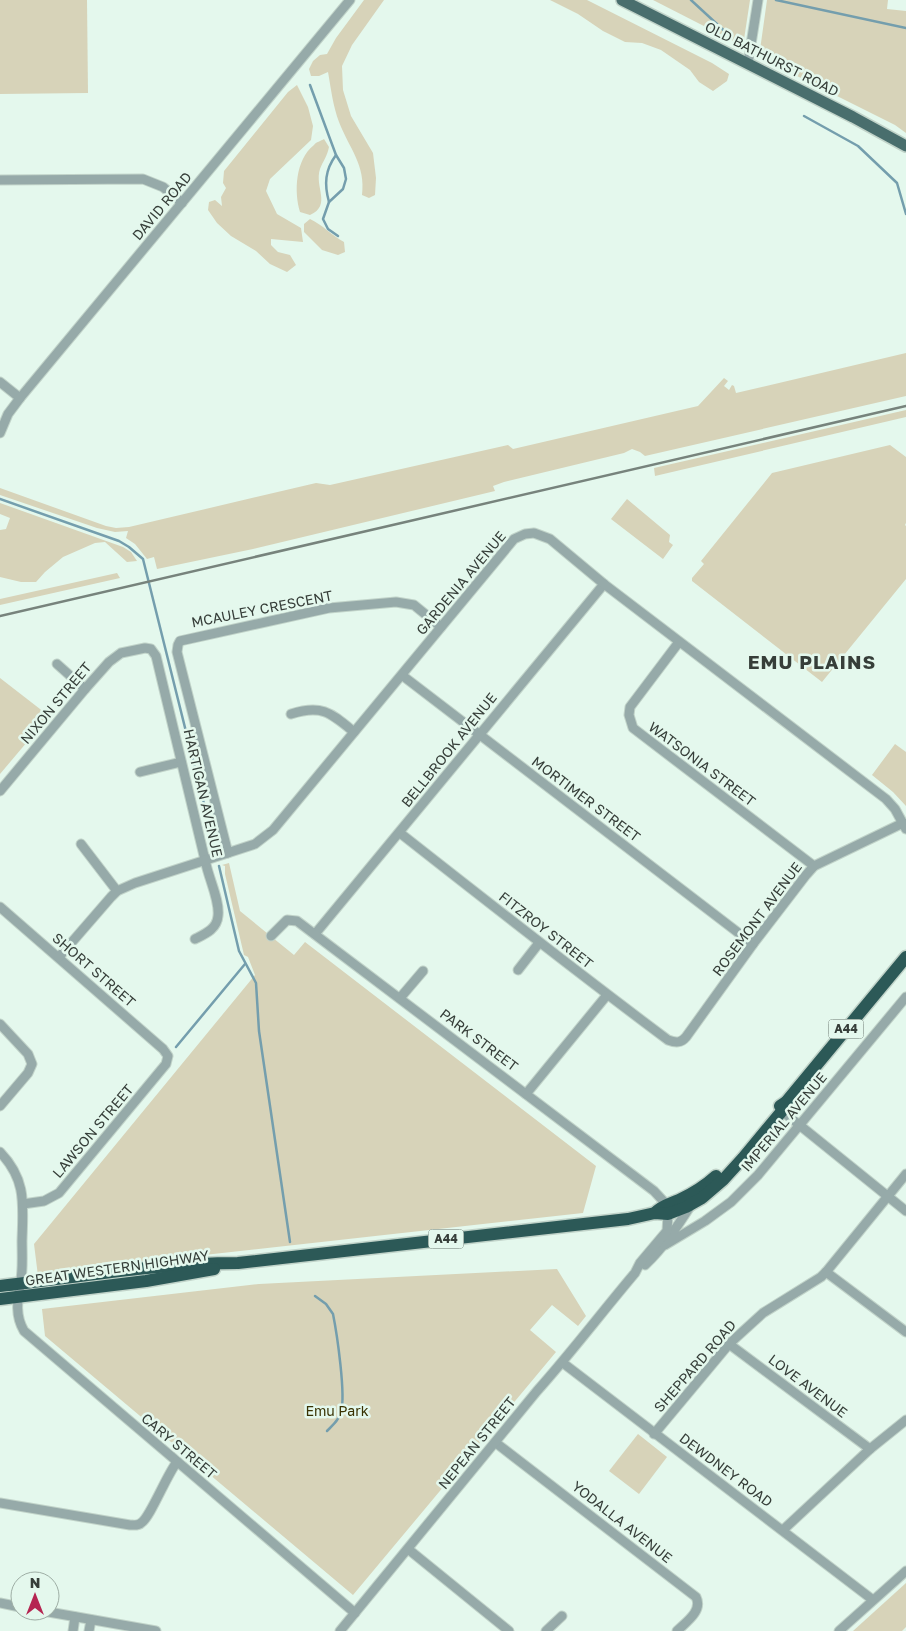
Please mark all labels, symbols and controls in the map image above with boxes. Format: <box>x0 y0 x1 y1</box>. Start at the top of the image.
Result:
street label: OLD BATHURST ROAD <box>703 17 842 100</box>
street label: DAVID ROAD <box>128 168 195 243</box>
street label: GARDENIA AVENUE <box>412 527 509 638</box>
street label: MCAULEY CRESCENT <box>190 586 334 631</box>
district label: EMU PLAINS <box>748 650 876 673</box>
street label: NIXON STREET <box>17 658 95 747</box>
street label: BELLBROOK AVENUE <box>397 689 500 810</box>
street label: WATSONIA STREET <box>645 718 759 810</box>
street label: HARTIGAN AVENUE <box>180 727 227 859</box>
street label: MORTIMER STREET <box>529 752 644 845</box>
street label: ROSEMONT AVENUE <box>708 858 805 979</box>
street label: FITZROY STREET <box>496 888 597 972</box>
street label: SHORT STREET <box>49 929 140 1011</box>
street label: PARK STREET <box>437 1005 522 1075</box>
road number: A44 <box>828 1020 864 1038</box>
street label: IMPERIAL AVENUE <box>737 1069 830 1175</box>
street label: LAWSON STREET <box>49 1080 137 1181</box>
road number: A44 <box>428 1230 464 1248</box>
street label: GREAT WESTERN HIGHWAY <box>24 1246 210 1289</box>
street label: SHEPPARD ROAD <box>650 1316 739 1415</box>
street label: LOVE AVENUE <box>765 1350 851 1421</box>
street label: NEPEAN STREET <box>434 1393 519 1492</box>
park label: Emu Park <box>305 1402 369 1419</box>
street label: CARY STREET <box>138 1409 221 1482</box>
street label: DEWDNEY ROAD <box>676 1429 776 1510</box>
street label: YODALLA AVENUE <box>569 1477 676 1566</box>
north arrow <box>10 1571 60 1621</box>
text: N <box>30 1574 40 1591</box>

